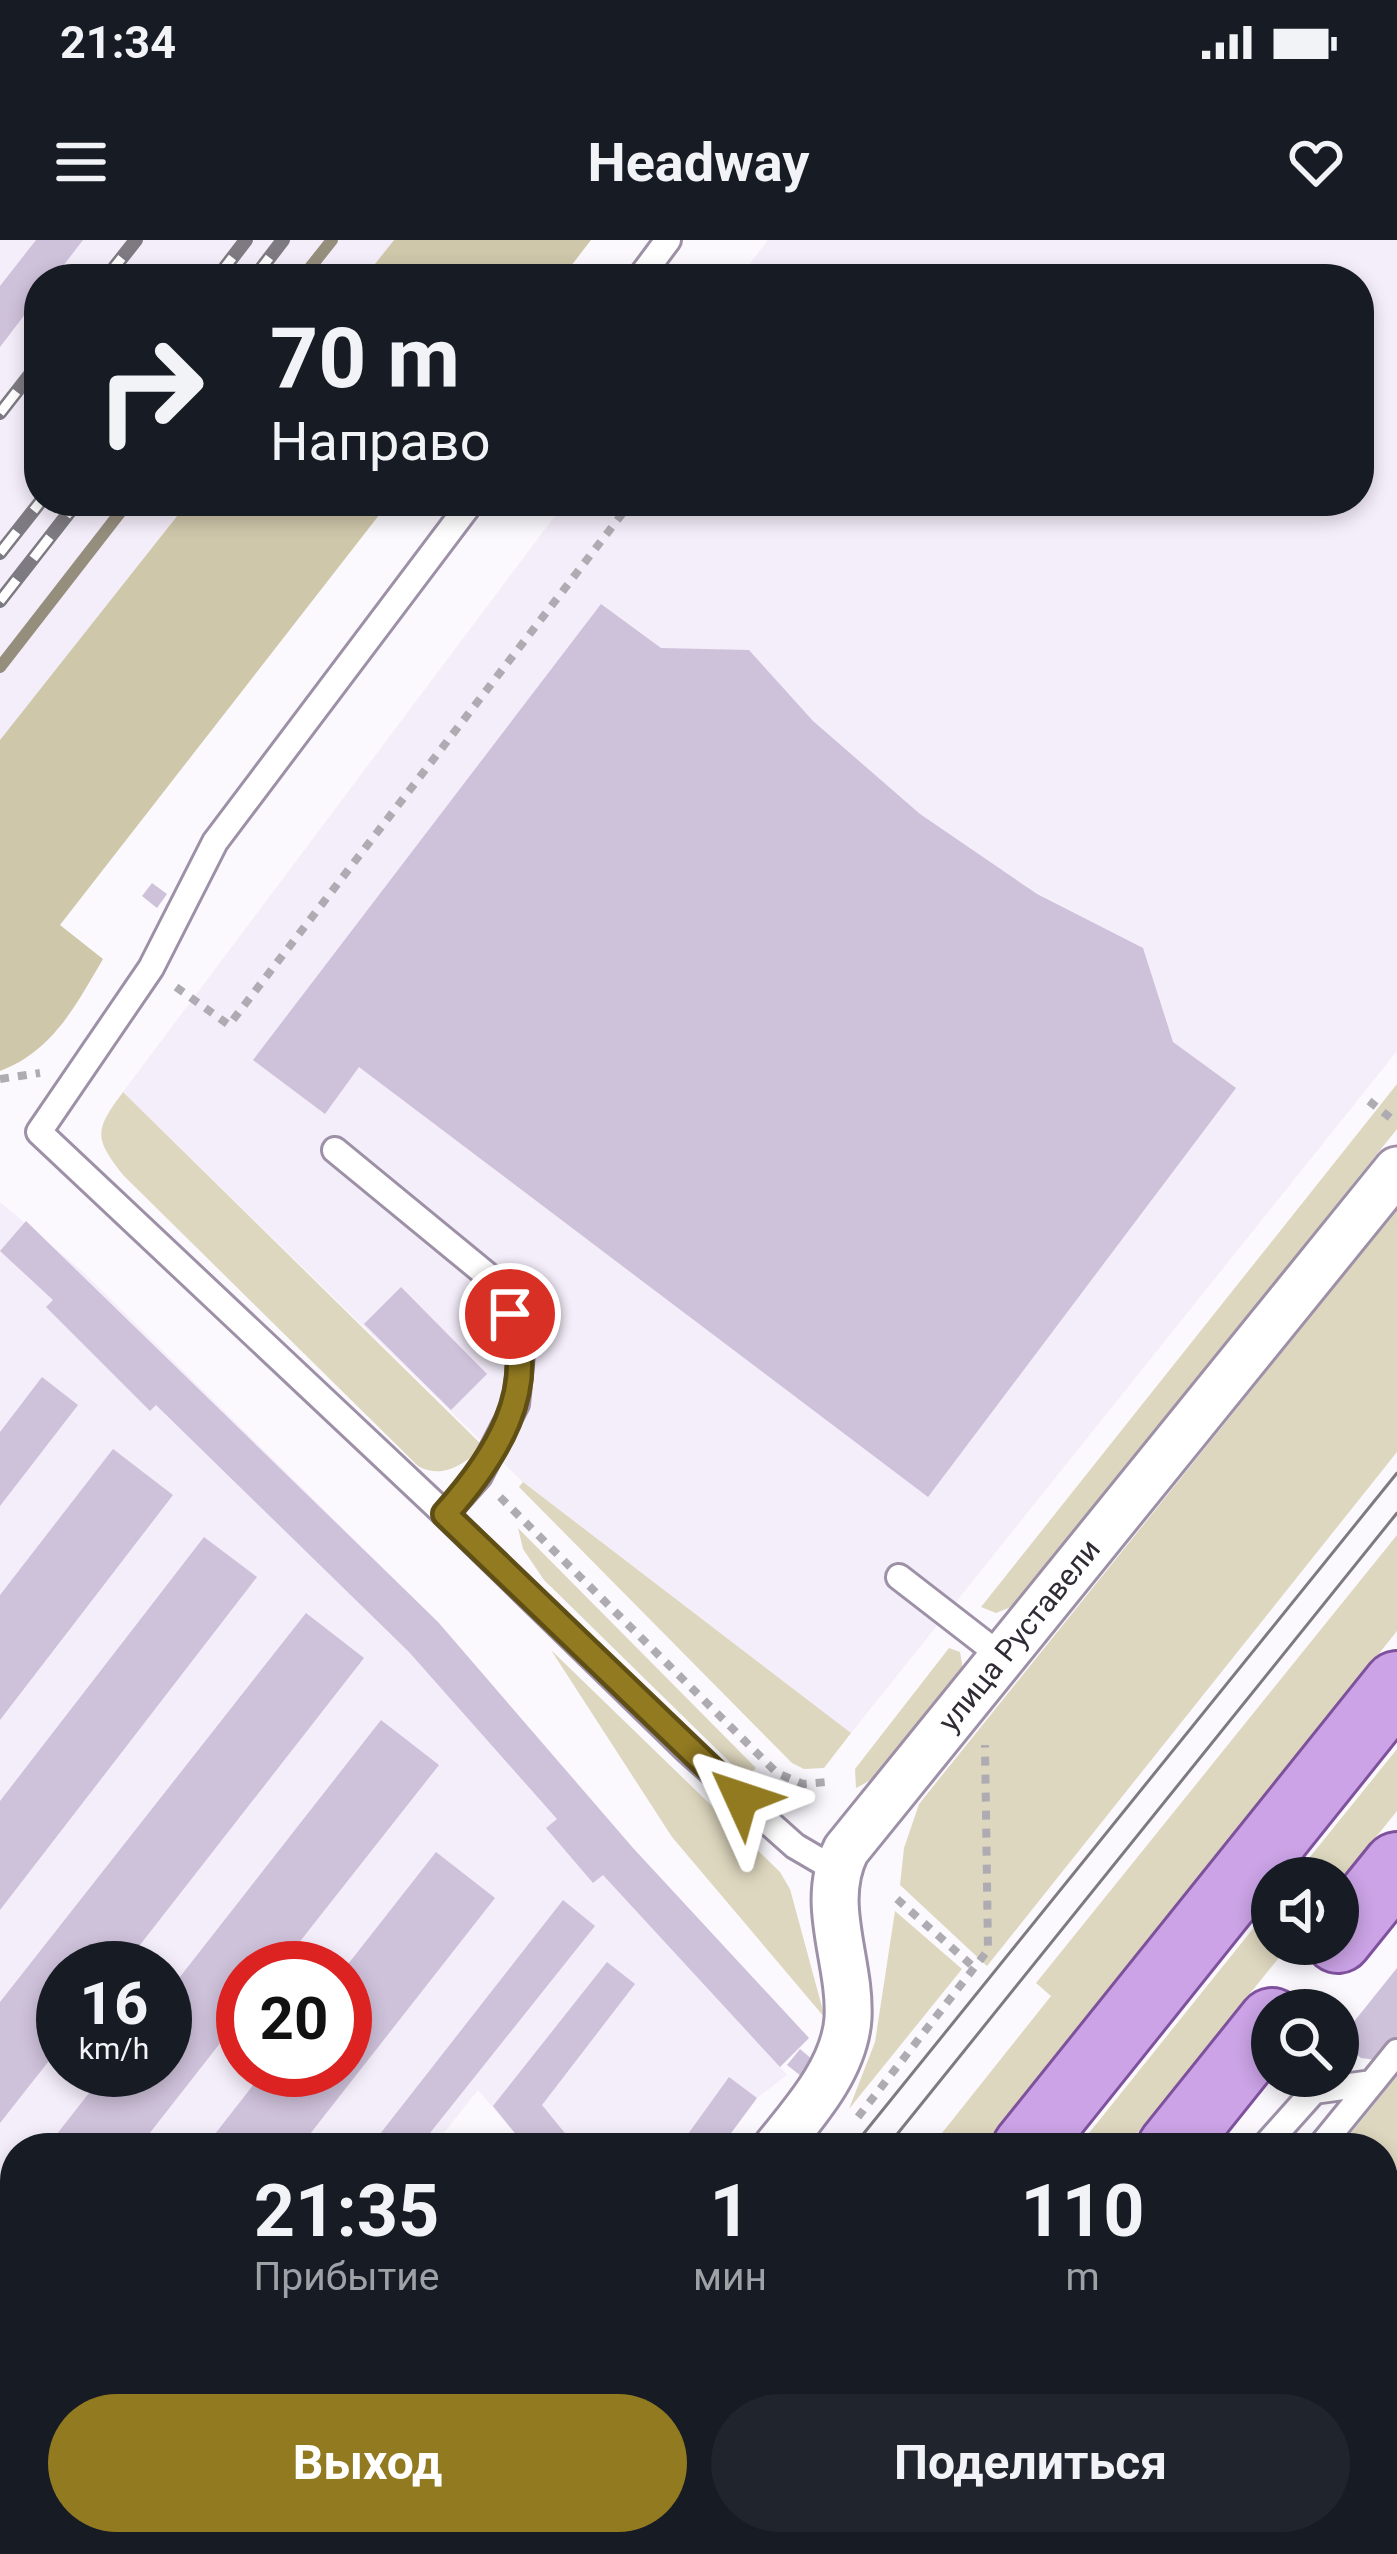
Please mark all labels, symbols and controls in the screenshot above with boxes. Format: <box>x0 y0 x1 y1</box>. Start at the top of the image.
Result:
text: 21:34 <box>60 16 176 69</box>
icon: menu <box>48 129 114 195</box>
icon: heart <box>1283 129 1349 195</box>
text: Headway <box>588 131 809 194</box>
text: 70 m <box>270 309 460 408</box>
icon: right <box>72 312 228 468</box>
text: Направо <box>270 410 490 473</box>
pin <box>459 1263 561 1365</box>
icon: arrive <box>477 1281 543 1347</box>
street label: улица Руставели <box>931 1532 1107 1738</box>
position arrow <box>678 1735 804 1861</box>
map controls <box>1251 1857 1359 2097</box>
button: sound <box>1251 1857 1359 1965</box>
speed limit sign: 20 <box>216 1941 372 2097</box>
text: 16 <box>80 1968 148 2039</box>
button: search <box>1251 1989 1359 2097</box>
text: km/h <box>79 2031 149 2066</box>
text: 21:35 <box>254 2169 439 2254</box>
text: 1 <box>709 2169 751 2254</box>
text: 110 <box>1021 2169 1144 2254</box>
text: Прибытие <box>254 2254 440 2300</box>
text: мин <box>693 2254 767 2300</box>
text: m <box>1065 2254 1100 2300</box>
button: Выход <box>48 2394 687 2532</box>
button: Поделиться <box>711 2394 1350 2532</box>

